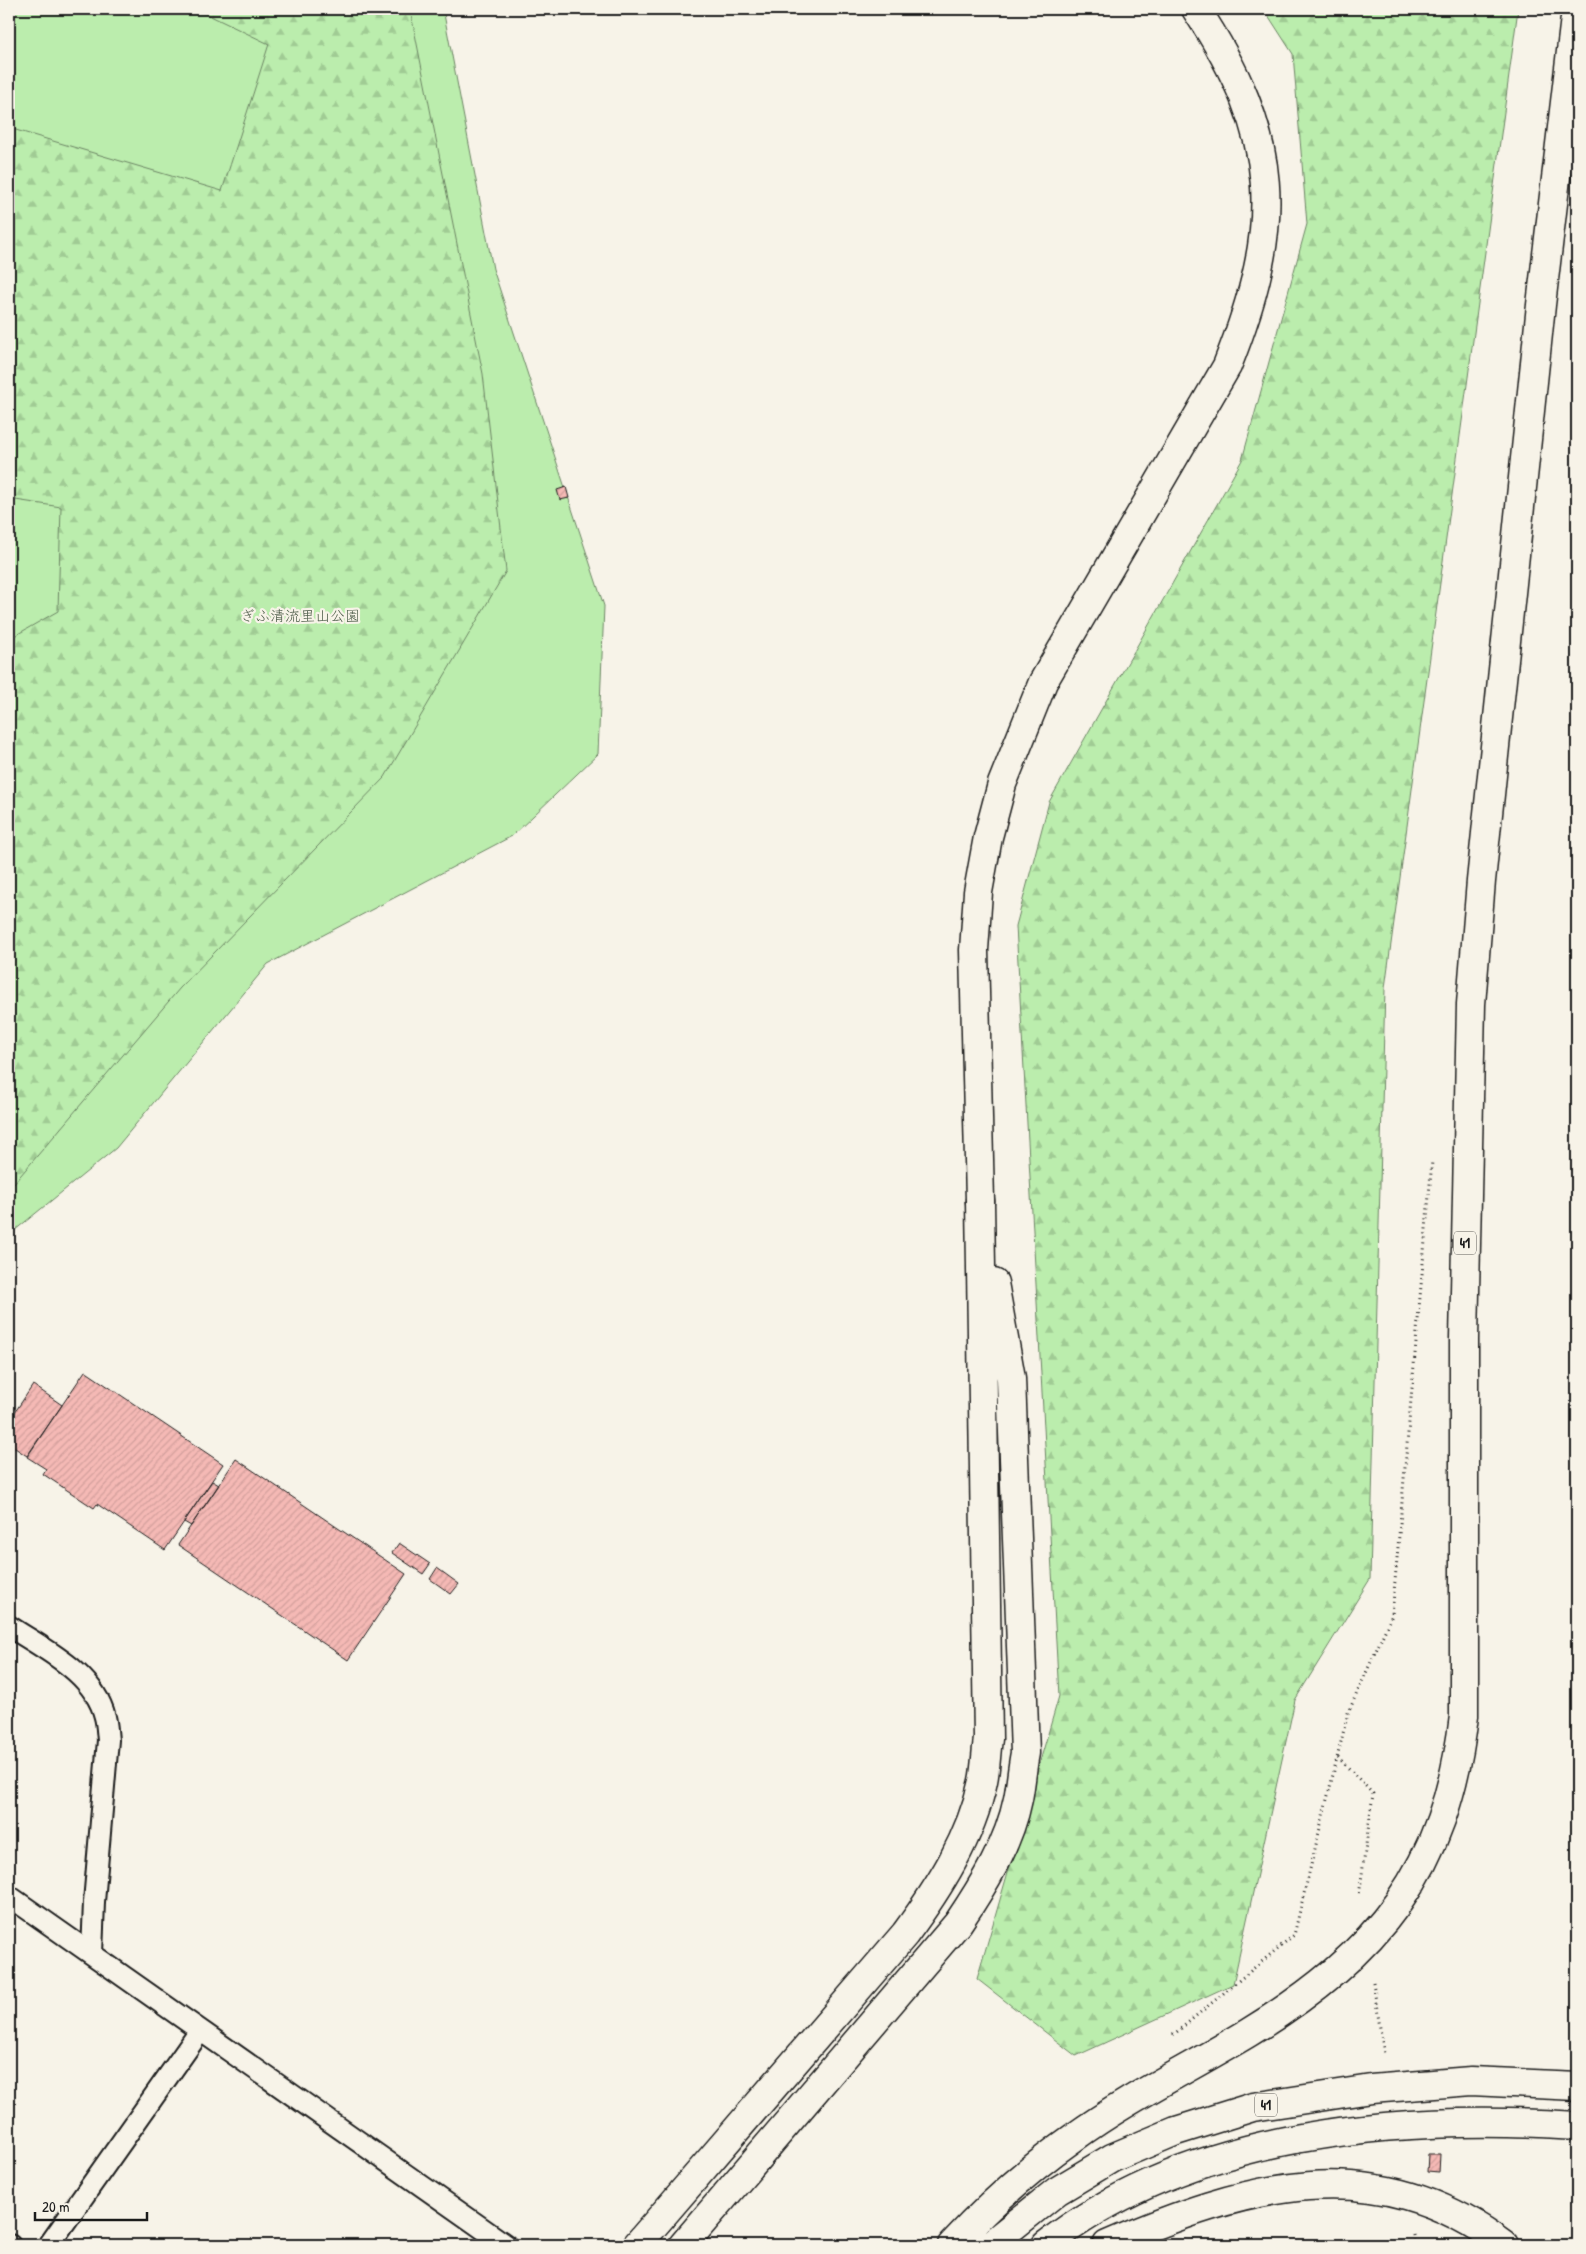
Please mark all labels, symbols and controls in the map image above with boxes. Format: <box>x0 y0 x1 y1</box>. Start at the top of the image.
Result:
park label: ぎふ清流里山公園 <box>240 605 360 626</box>
road number: 41 <box>1454 1232 1476 1254</box>
road number: 41 <box>1255 2094 1277 2116</box>
scale bar <box>35 2189 148 2221</box>
text: 20 m <box>42 2196 69 2217</box>

